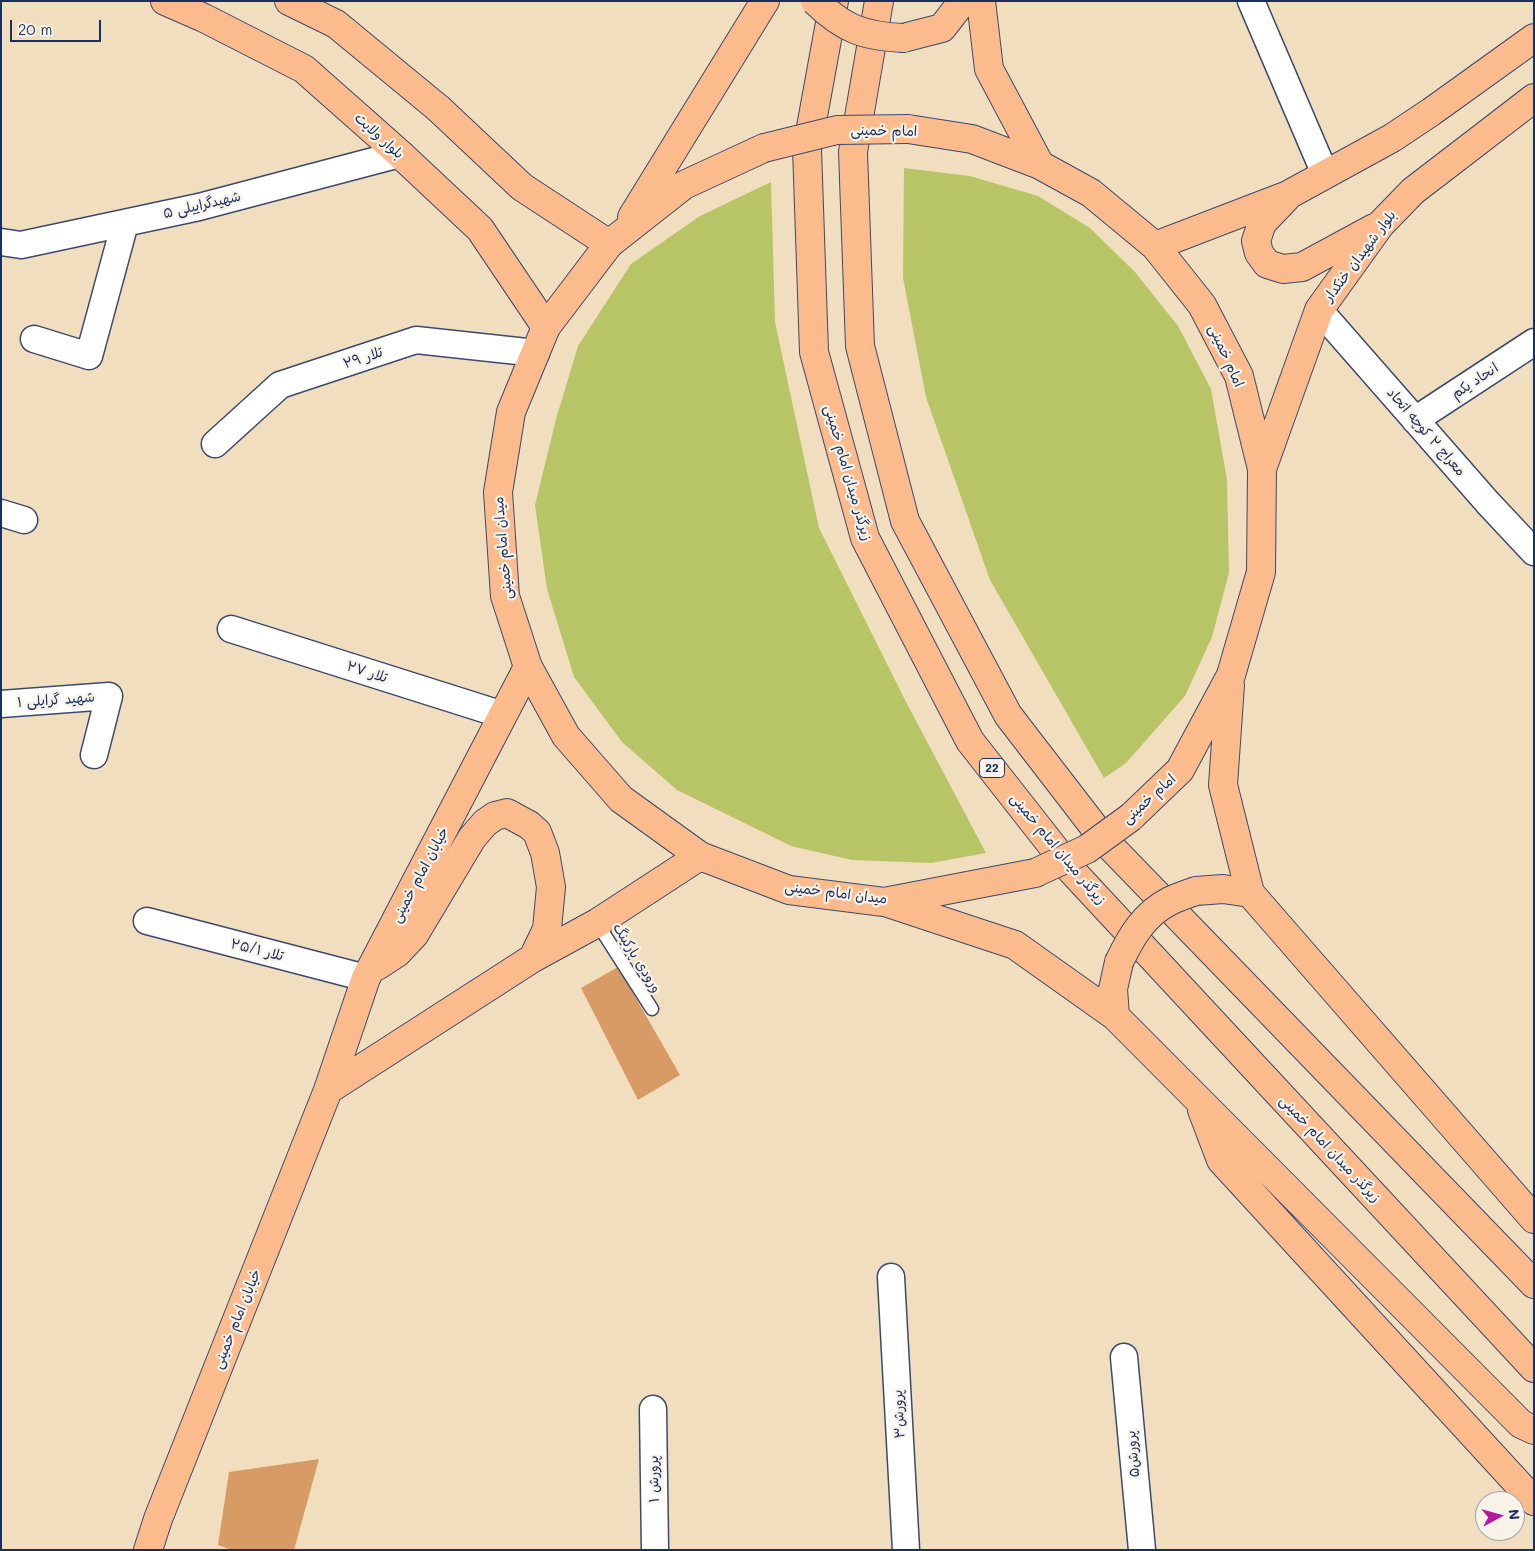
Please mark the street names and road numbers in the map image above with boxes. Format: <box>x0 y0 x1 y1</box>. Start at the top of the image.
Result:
street label: بلوار ولایت <box>351 110 407 162</box>
street label: امام خمینی <box>851 122 917 140</box>
street label: شهیدگراییلی ۵ <box>161 188 243 222</box>
street label: بلوار شهیدان خنکدار <box>1320 207 1400 305</box>
street label: امام خمینی <box>1205 322 1247 390</box>
street label: تلار ۲۹ <box>341 344 385 372</box>
street label: انحاد یکم <box>1448 360 1502 402</box>
street label: معراج ۲ کوچه اتحاد <box>1383 384 1469 480</box>
street label: زیرگذر میدان امام خمینی <box>821 403 875 543</box>
street label: میدان امام خمینی <box>490 496 516 600</box>
street label: تلار ۲۷ <box>344 658 390 686</box>
street label: شهید گرایلی ۱ <box>17 689 95 711</box>
road number: 22 <box>980 758 1004 778</box>
street label: امام خمینی <box>1119 770 1179 828</box>
street label: زیرگذر میدان امام خمینی <box>1007 790 1109 908</box>
street label: خیابان امام خمینی <box>388 824 452 926</box>
street label: میدان امام خمینی <box>784 878 888 908</box>
street label: ورودی پارکینگ <box>609 920 665 996</box>
street label: تلار ۲۵/۱ <box>229 935 285 965</box>
street label: زیرگذر میدان امام خمینی <box>1276 1092 1384 1206</box>
street label: خیابان امام خمینی <box>209 1267 265 1371</box>
street label: پرورش۳ <box>889 1389 909 1439</box>
street label: پرورش۵ <box>1123 1430 1143 1478</box>
street label: پرورش ۱ <box>645 1455 663 1503</box>

